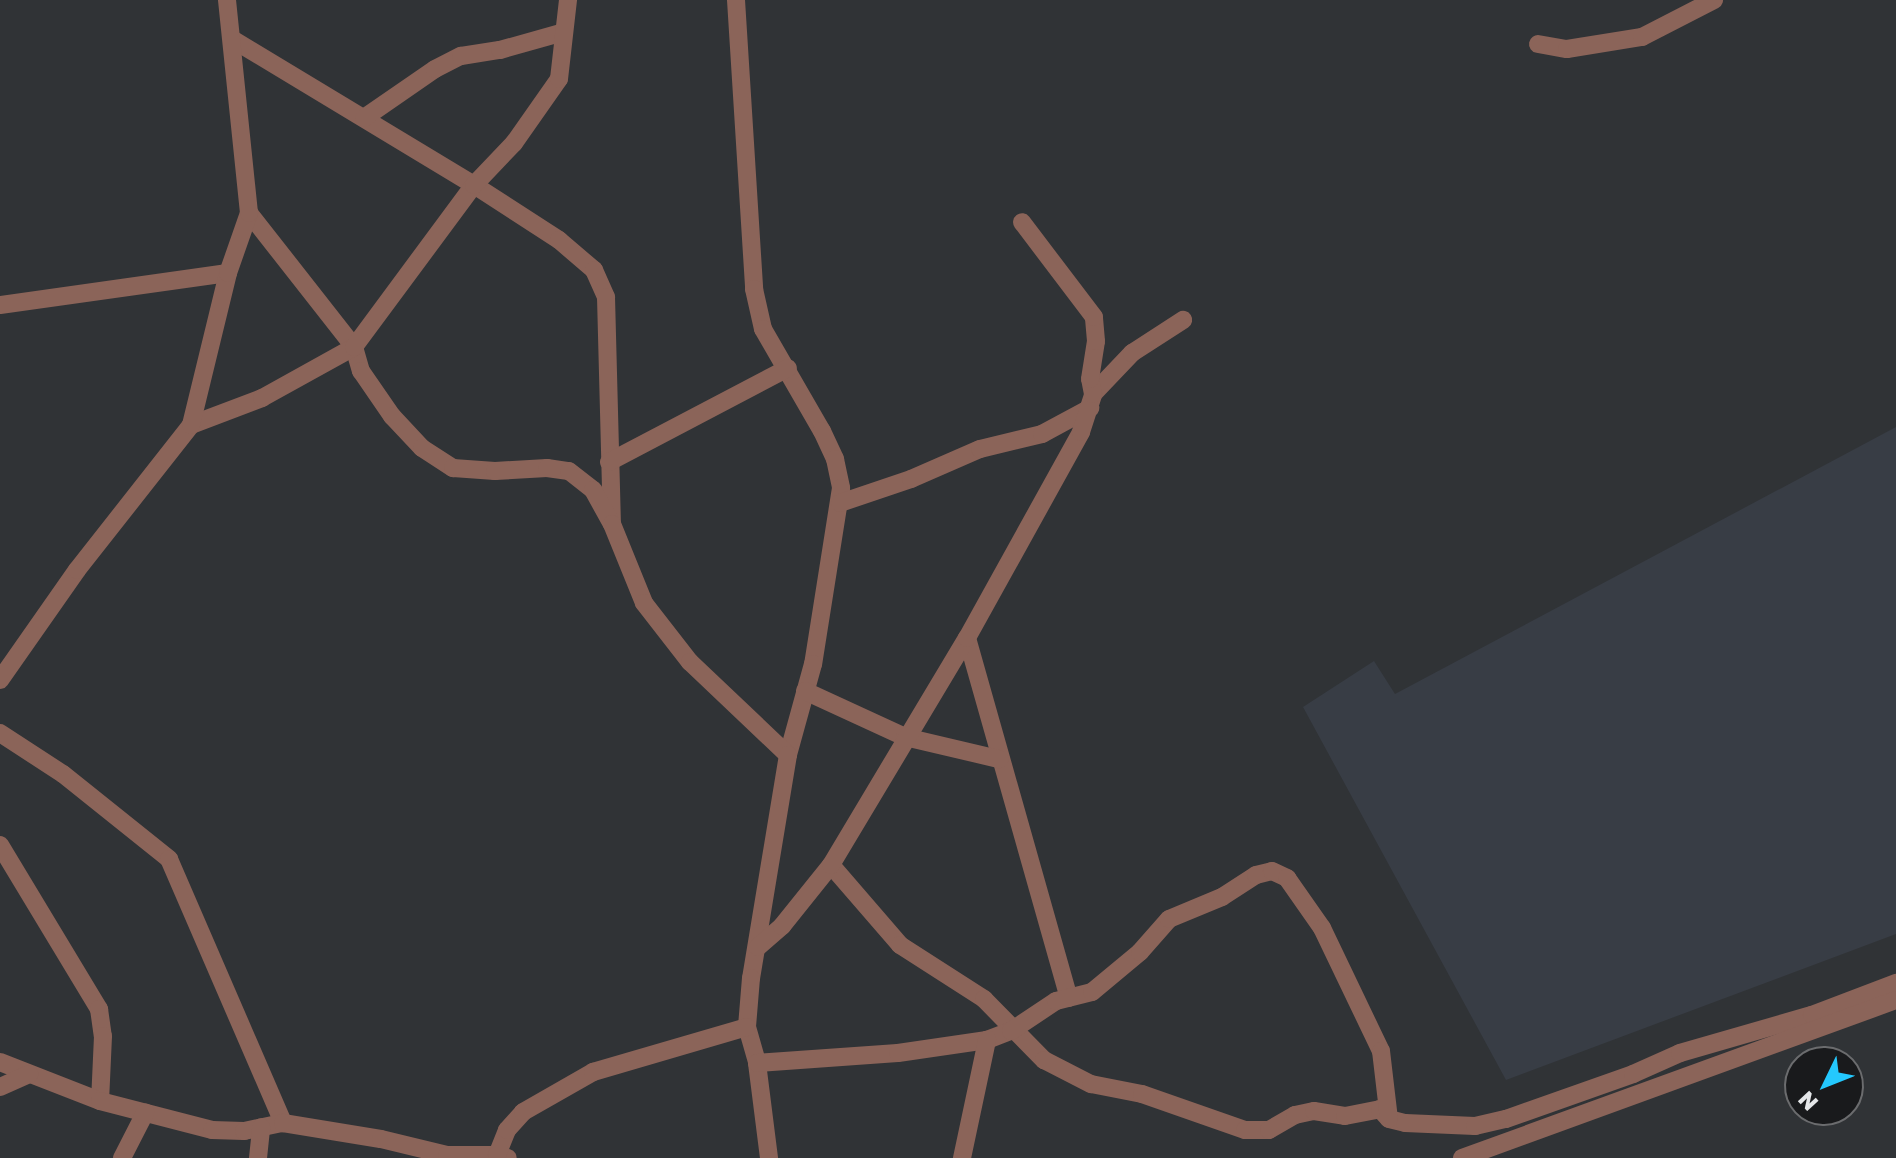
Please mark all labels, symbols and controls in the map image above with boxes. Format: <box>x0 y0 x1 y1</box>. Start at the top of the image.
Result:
north arrow <box>1784 1046 1864 1126</box>
text: N <box>1792 1086 1823 1117</box>

